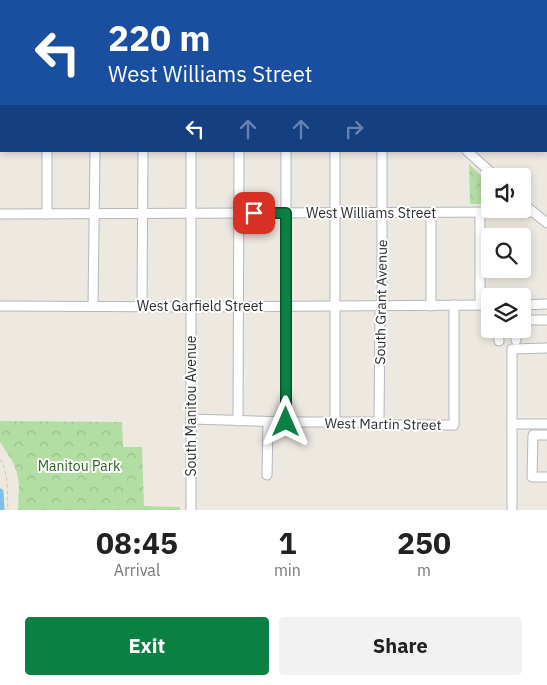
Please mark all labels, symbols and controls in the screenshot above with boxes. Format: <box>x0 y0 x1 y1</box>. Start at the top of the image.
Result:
text: 220 m <box>108 15 211 61</box>
icon: left <box>25 20 90 85</box>
text: West Williams Street <box>108 59 313 88</box>
icon: left <box>181 115 209 143</box>
icon: ahead <box>234 115 262 143</box>
icon: ahead <box>287 115 315 143</box>
icon: right <box>340 115 368 143</box>
map controls <box>481 168 531 338</box>
button: sound <box>481 168 531 218</box>
pin <box>233 192 275 234</box>
icon: arrive <box>240 199 268 227</box>
street label: West Williams Street <box>306 204 436 222</box>
button: search <box>481 228 531 278</box>
street label: South Grant Avenue <box>371 239 391 365</box>
button: layers <box>481 288 531 338</box>
street label: West Garfield Street <box>137 297 263 315</box>
street label: South Manitou Avenue <box>182 335 200 477</box>
position arrow <box>259 395 311 447</box>
street label: West Martin Street <box>324 414 442 434</box>
park label: Manitou Park <box>38 457 121 475</box>
text: 08:45 <box>96 523 178 562</box>
text: 1 <box>278 523 296 562</box>
text: 250 <box>397 523 451 562</box>
text: Arrival <box>114 560 160 580</box>
text: min <box>274 560 301 580</box>
text: m <box>417 560 431 580</box>
button: Exit <box>25 617 269 675</box>
button: Share <box>279 617 522 675</box>

